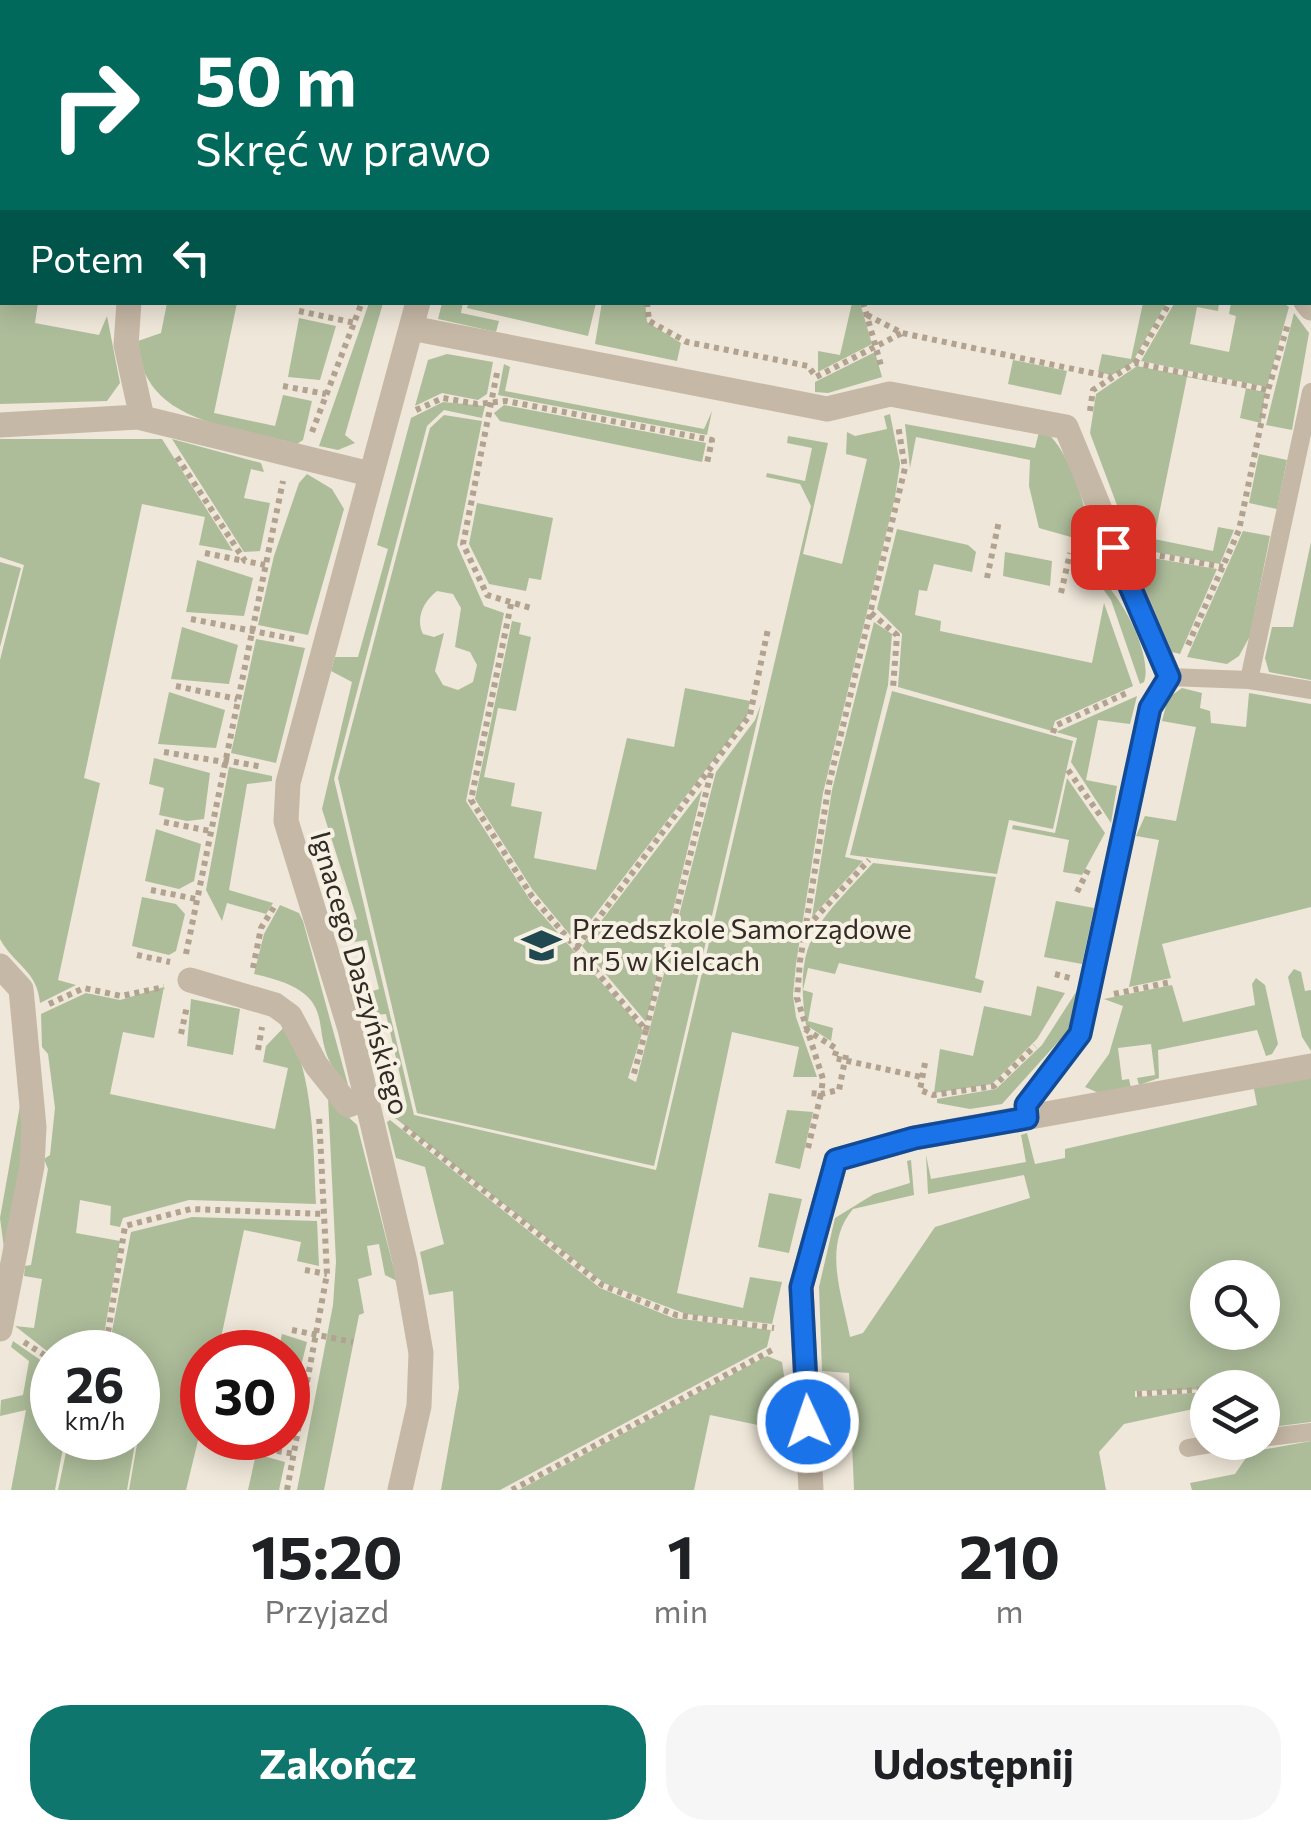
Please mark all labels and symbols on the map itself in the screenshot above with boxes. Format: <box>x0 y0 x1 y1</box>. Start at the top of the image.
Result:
pin <box>1071 505 1156 590</box>
street label: Ignacego Daszyńskiego <box>304 827 418 1118</box>
place label: Przedszkole Samorządowe nr 5 w Kielcach <box>572 911 912 977</box>
school or university icon: Przedszkole Samorządowe nr 5 w Kielcach <box>521 924 563 966</box>
speed limit sign: 30 <box>180 1330 310 1460</box>
position arrow <box>756 1370 860 1474</box>

